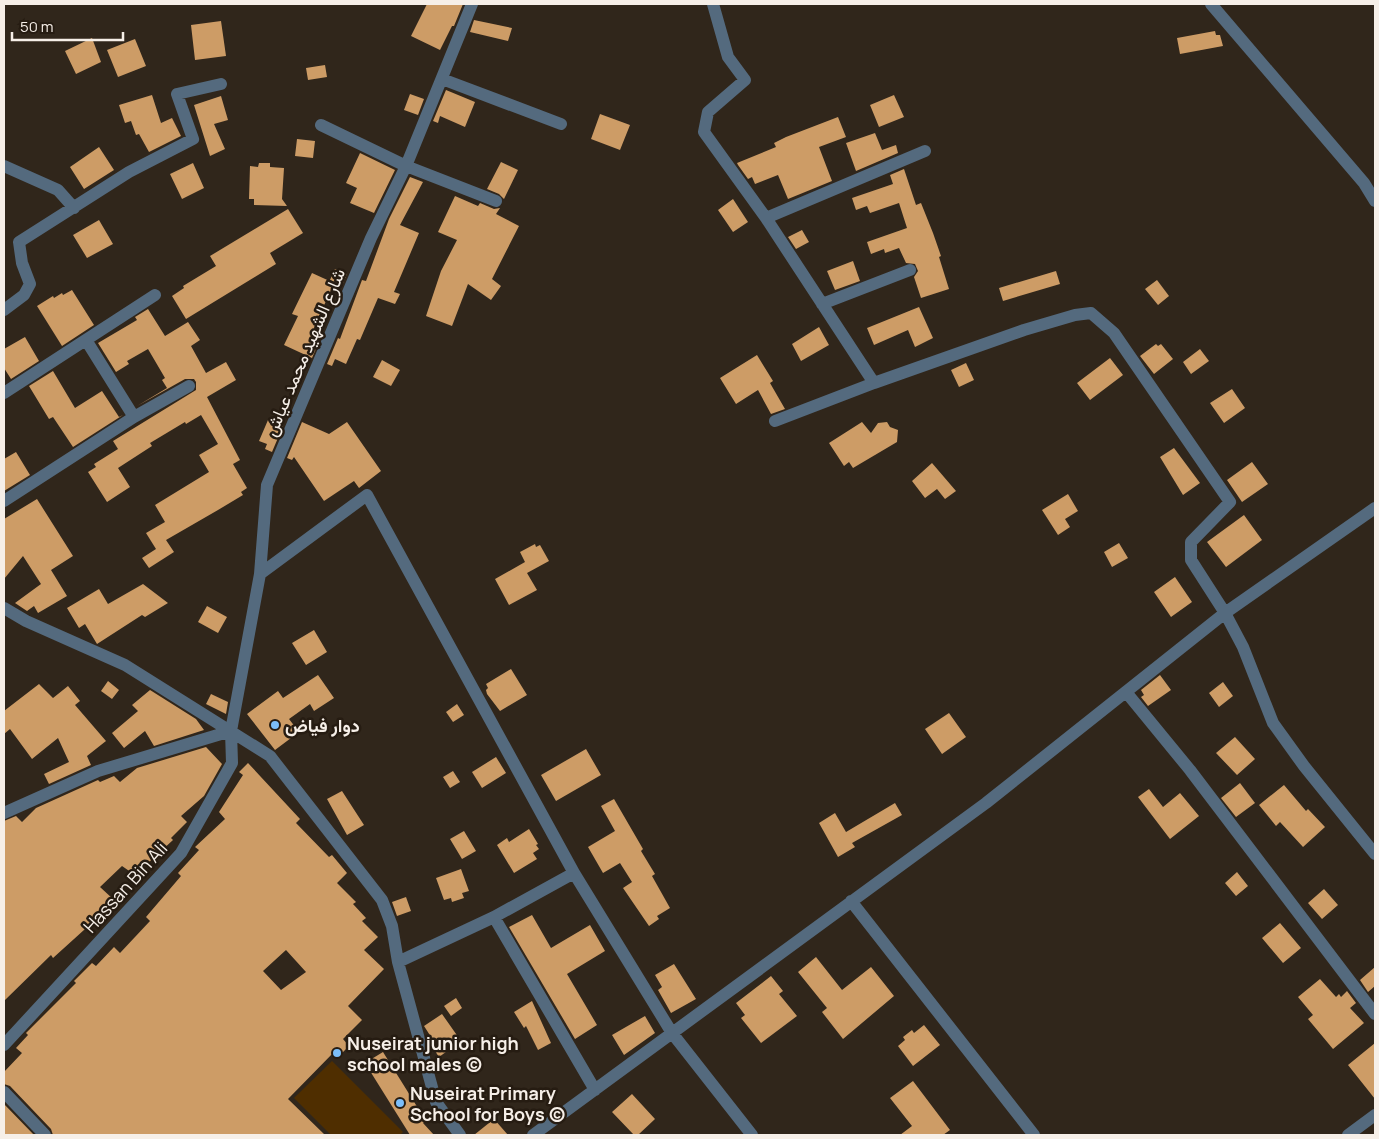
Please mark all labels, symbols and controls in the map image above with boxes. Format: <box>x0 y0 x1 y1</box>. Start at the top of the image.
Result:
scale bar <box>12 10 124 42</box>
text: 50 m <box>20 16 54 37</box>
street label: شارع الشهيد محمد عياش <box>258 264 351 440</box>
place label: دوار فياض <box>285 713 360 737</box>
marker: دوار فياض <box>269 719 281 731</box>
street label: Hassan Bin Ali <box>78 836 172 938</box>
place label: Nuseirat junior high school males (c) <box>347 1031 519 1076</box>
marker: Nuseirat junior high school males (c) <box>331 1047 343 1059</box>
place label: Nuseirat Primary School for Boys (c) <box>410 1081 566 1126</box>
marker: Nuseirat Primary School for Boys (c) <box>394 1097 406 1109</box>

